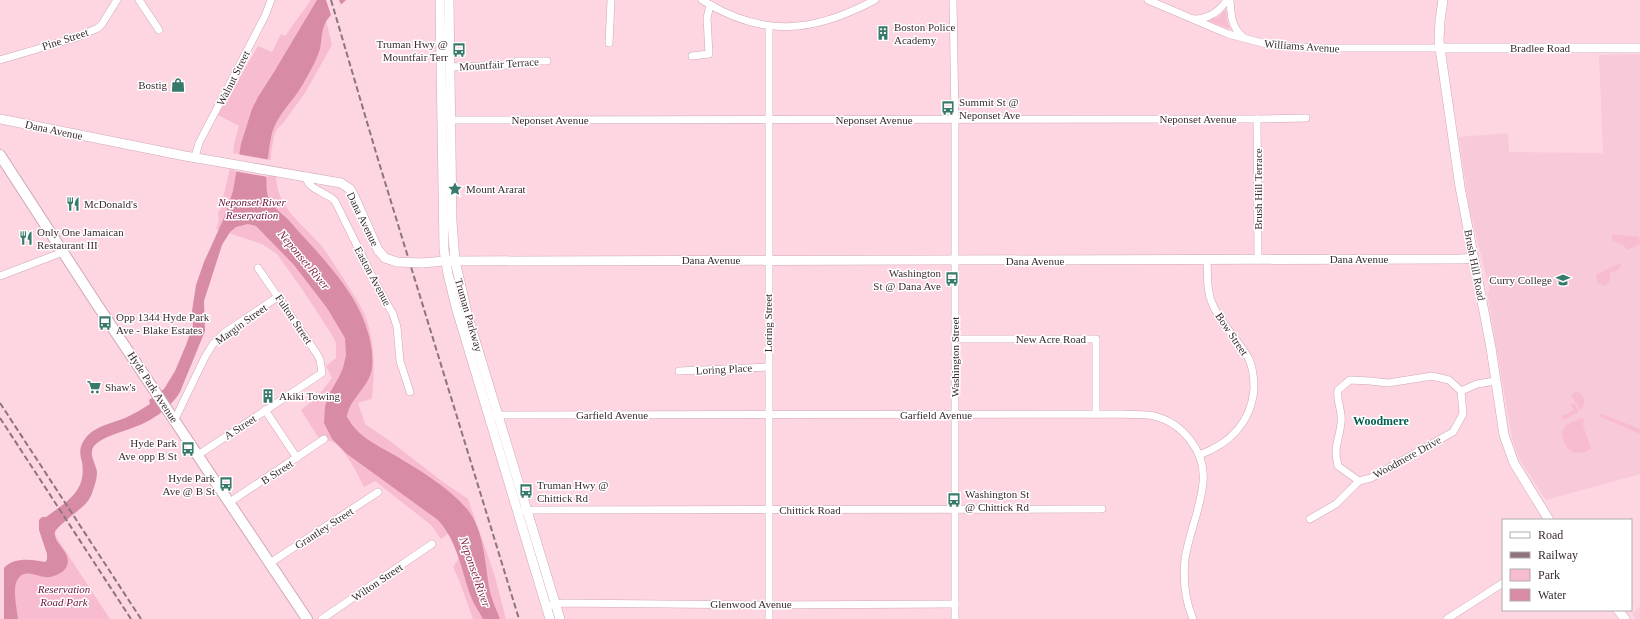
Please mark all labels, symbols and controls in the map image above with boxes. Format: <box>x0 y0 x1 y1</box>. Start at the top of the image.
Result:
place label: Boston Police Academy <box>894 21 956 46</box>
building icon: Boston Police Academy <box>875 25 891 41</box>
street label: Pine Street <box>40 26 90 52</box>
street label: Williams Avenue <box>1264 37 1340 55</box>
place label: Truman Hwy @ Mountfair Terr <box>377 38 448 63</box>
bus stop icon: Truman Hwy @ Mountfair Terr <box>451 42 467 58</box>
street label: Bradlee Road <box>1510 42 1571 54</box>
street label: Walnut Street <box>214 49 252 107</box>
street label: Mountfair Terrace <box>459 55 539 73</box>
shop icon: Bostig <box>170 77 186 93</box>
place label: Bostig <box>138 79 167 91</box>
place label: Summit St @ Neponset Ave <box>959 96 1020 121</box>
bus stop icon: Summit St @ Neponset Ave <box>940 100 956 116</box>
street label: Neponset Avenue <box>1159 113 1237 125</box>
street label: Neponset Avenue <box>511 114 589 126</box>
street label: Neponset Avenue <box>835 114 913 126</box>
street label: Dana Avenue <box>24 118 84 142</box>
street label: Brush Hill Terrace <box>1252 148 1264 230</box>
place icon: Mount Ararat <box>447 181 463 197</box>
place label: Mount Ararat <box>466 183 526 195</box>
street label: Dana Avenue <box>345 190 381 248</box>
restaurant icon: McDonald's <box>65 196 81 212</box>
park label: Neponset River Reservation <box>217 196 286 221</box>
place label: McDonald's <box>84 198 137 210</box>
place label: Only One Jamaican Restaurant III <box>37 226 124 251</box>
water label: Neponset River <box>274 227 333 293</box>
street label: Brush Hill Road <box>1462 228 1488 302</box>
restaurant icon: Only One Jamaican Restaurant III <box>18 230 34 246</box>
street label: Easton Avenue <box>352 244 394 308</box>
street label: Dana Avenue <box>1330 253 1388 265</box>
street label: Dana Avenue <box>682 254 740 266</box>
street label: Dana Avenue <box>1006 255 1064 267</box>
place label: Washington St @ Dana Ave <box>873 267 941 292</box>
bus stop icon: Washington St @ Dana Ave <box>944 271 960 287</box>
school or university icon: Curry College <box>1555 272 1571 288</box>
place label: Curry College <box>1489 274 1552 286</box>
street label: Truman Parkway <box>453 277 485 353</box>
street label: Fulton Street <box>273 292 315 346</box>
street label: Loring Street <box>762 294 774 352</box>
street label: Margin Street <box>213 301 269 347</box>
street label: Bow Street <box>1213 310 1251 358</box>
place label: Opp 1344 Hyde Park Ave - Blake Estates <box>116 311 210 336</box>
bus stop icon: Opp 1344 Hyde Park Ave - Blake Estates <box>97 315 113 331</box>
street label: Washington Street <box>949 317 961 397</box>
street label: New Acre Road <box>1016 333 1087 345</box>
street label: Hyde Park Avenue <box>126 349 180 425</box>
street label: Loring Place <box>695 362 753 376</box>
supermarket icon: Shaw's <box>86 379 102 395</box>
place label: Shaw's <box>105 381 136 393</box>
building icon: Akiki Towing <box>260 388 276 404</box>
place label: Akiki Towing <box>279 390 341 402</box>
street label: Garfield Avenue <box>576 409 648 421</box>
street label: Garfield Avenue <box>900 409 972 421</box>
street label: A Street <box>222 412 258 442</box>
district label: Woodmere <box>1353 414 1410 428</box>
street label: Woodmere Drive <box>1371 433 1443 481</box>
place label: Hyde Park Ave opp B St <box>118 437 177 462</box>
bus stop icon: Hyde Park Ave opp B St <box>180 441 196 457</box>
street label: B Street <box>259 457 295 487</box>
place label: Hyde Park Ave @ B St <box>163 472 215 497</box>
bus stop icon: Hyde Park Ave @ B St <box>218 476 234 492</box>
place label: Truman Hwy @ Chittick Rd <box>537 479 608 504</box>
bus stop icon: Truman Hwy @ Chittick Rd <box>518 483 534 499</box>
place label: Washington St @ Chittick Rd <box>965 488 1029 513</box>
bus stop icon: Washington St @ Chittick Rd <box>946 492 962 508</box>
street label: Chittick Road <box>779 504 841 516</box>
street label: Grantley Street <box>293 505 355 551</box>
legend <box>1502 519 1632 611</box>
text: Road <box>1538 528 1563 542</box>
water label: Neponset River <box>456 534 494 609</box>
text: Railway <box>1538 548 1578 562</box>
street label: Wilton Street <box>349 561 405 603</box>
text: Park <box>1538 568 1560 582</box>
park label: Reservation Road Park <box>37 583 91 608</box>
text: Water <box>1538 588 1566 602</box>
street label: Glenwood Avenue <box>710 598 792 610</box>

